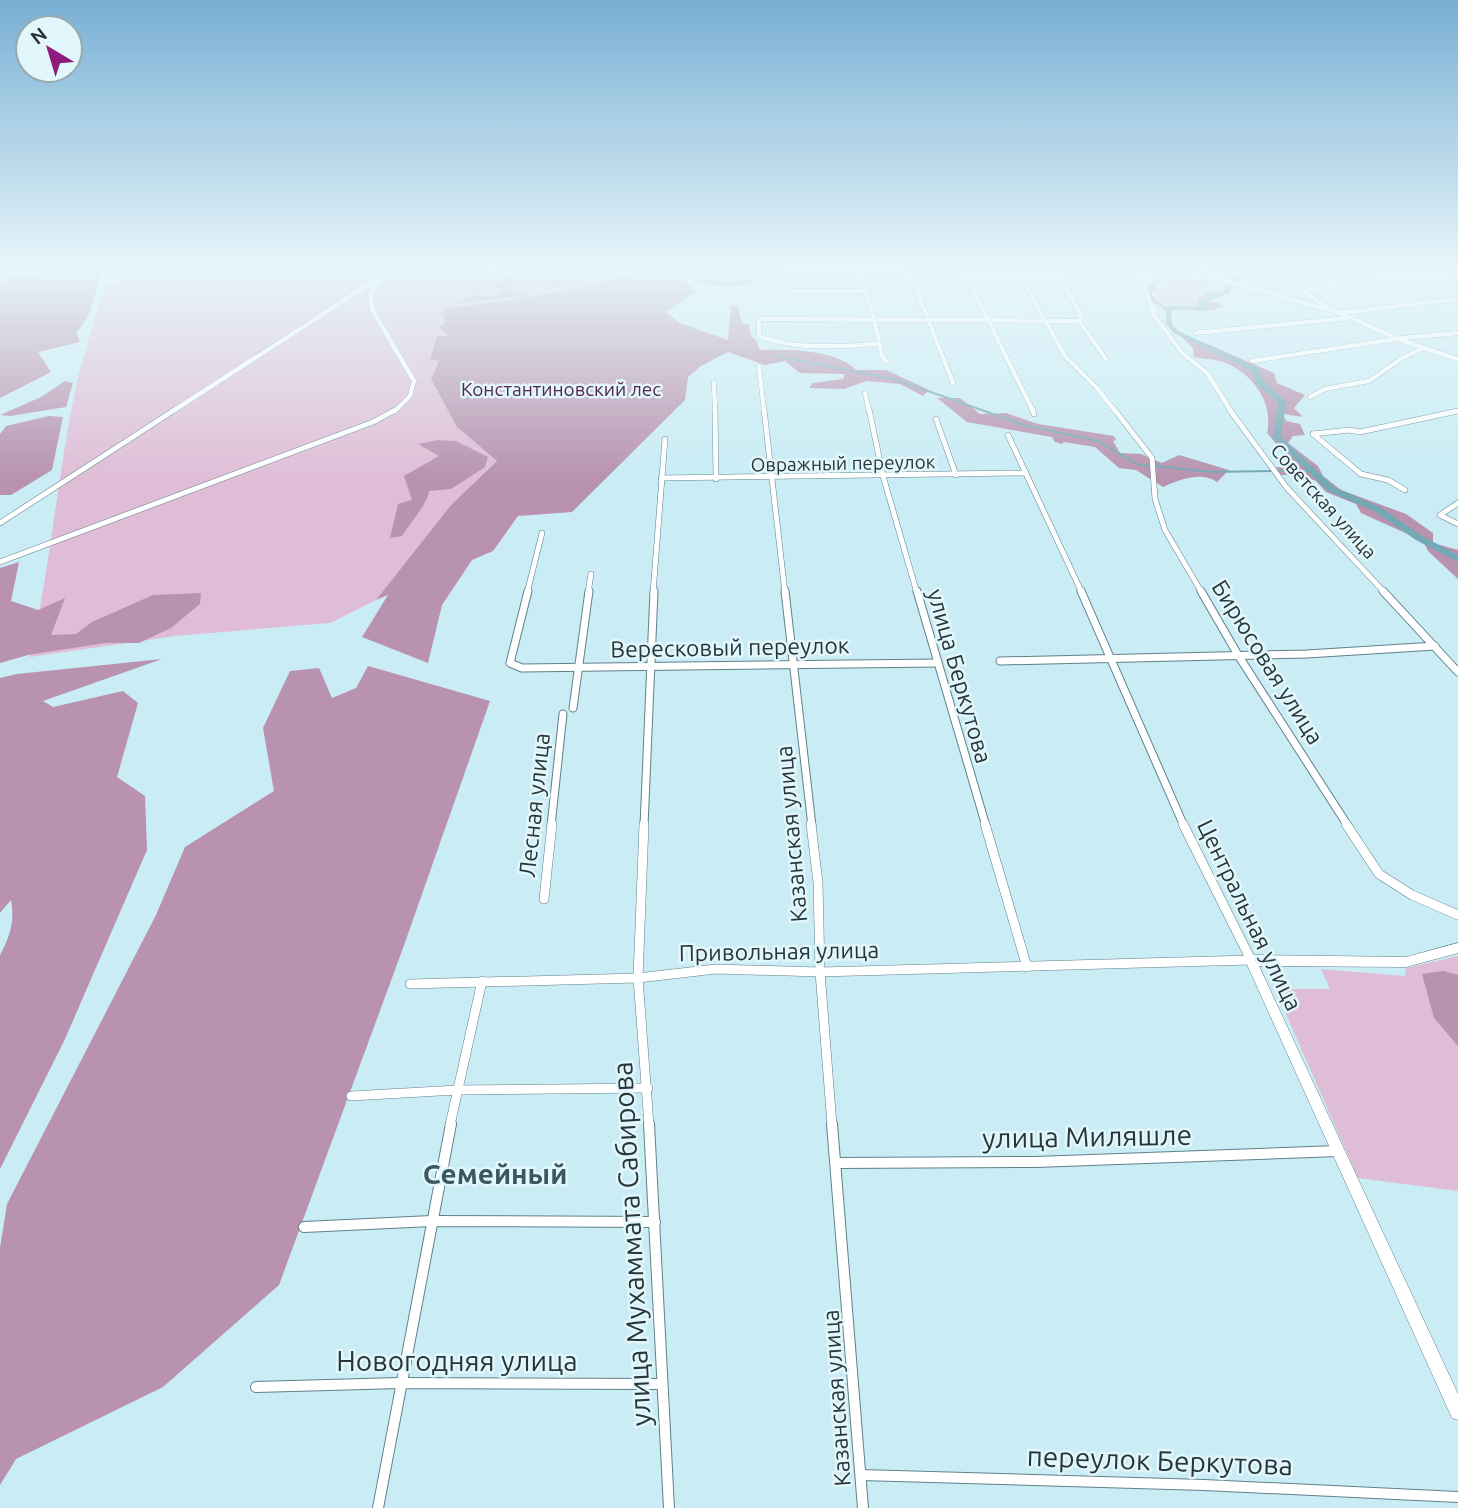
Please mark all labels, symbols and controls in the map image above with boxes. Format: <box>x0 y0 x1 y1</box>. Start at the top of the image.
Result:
north arrow <box>14 14 84 84</box>
text: N <box>26 23 51 49</box>
park label: Константиновский лес <box>461 378 661 400</box>
street label: Советская улица <box>1267 439 1381 563</box>
street label: Овражный переулок <box>750 450 936 476</box>
street label: Бирюсовая улица <box>1207 575 1329 749</box>
street label: улица Беркутова <box>923 586 997 766</box>
street label: Вересковый переулок <box>610 632 850 662</box>
street label: Лесная улица <box>514 732 554 878</box>
street label: Казанская улица <box>771 745 811 923</box>
street label: Центральная улица <box>1193 816 1307 1014</box>
street label: Привольная улица <box>679 937 879 965</box>
street label: улица Мухаммата Сабирова <box>606 1061 656 1427</box>
street label: улица Миляшле <box>982 1119 1192 1153</box>
district label: Семейный <box>423 1158 567 1189</box>
street label: Казанская улица <box>817 1309 855 1487</box>
street label: Новогодняя улица <box>336 1345 578 1376</box>
street label: переулок Беркутова <box>1026 1440 1294 1480</box>

